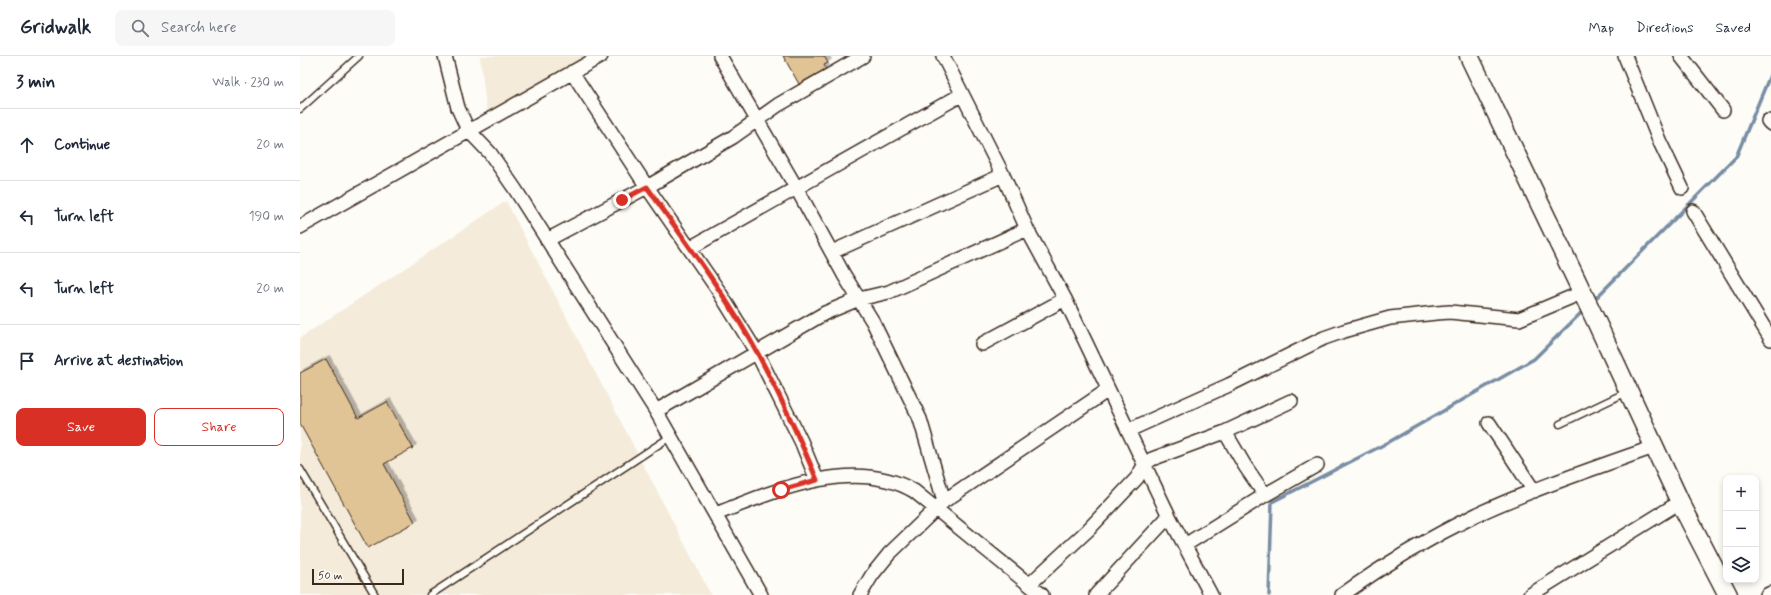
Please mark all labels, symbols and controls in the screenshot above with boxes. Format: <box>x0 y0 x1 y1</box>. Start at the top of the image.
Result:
search box <box>115 10 395 46</box>
text: Gridwalk <box>20 15 91 40</box>
icon: search <box>129 17 151 39</box>
text: Search here <box>161 18 237 38</box>
text: Map <box>1588 19 1614 37</box>
text: Directions <box>1636 19 1694 37</box>
text: Saved <box>1716 19 1751 37</box>
text: 3 min <box>16 71 55 93</box>
text: Walk · 230 m <box>212 74 284 91</box>
icon: ahead <box>16 134 38 156</box>
text: Continue <box>54 135 110 155</box>
text: 20 m <box>256 136 284 153</box>
route end <box>613 191 631 209</box>
icon: left <box>16 206 38 228</box>
text: Turn left <box>54 207 114 227</box>
text: 190 m <box>249 208 284 225</box>
icon: left <box>16 278 38 300</box>
text: Turn left <box>54 279 114 299</box>
text: 20 m <box>256 280 284 297</box>
icon: arrive <box>16 350 38 372</box>
text: Arrive at destination <box>54 351 183 371</box>
button: Save <box>16 408 146 446</box>
button: Share <box>154 408 284 446</box>
map controls <box>1723 475 1759 583</box>
button: + <box>1723 475 1759 511</box>
route start <box>772 481 790 499</box>
button: − <box>1723 511 1759 547</box>
button: layers <box>1723 547 1759 583</box>
scale bar <box>312 567 404 586</box>
text: 50 m <box>318 569 343 583</box>

